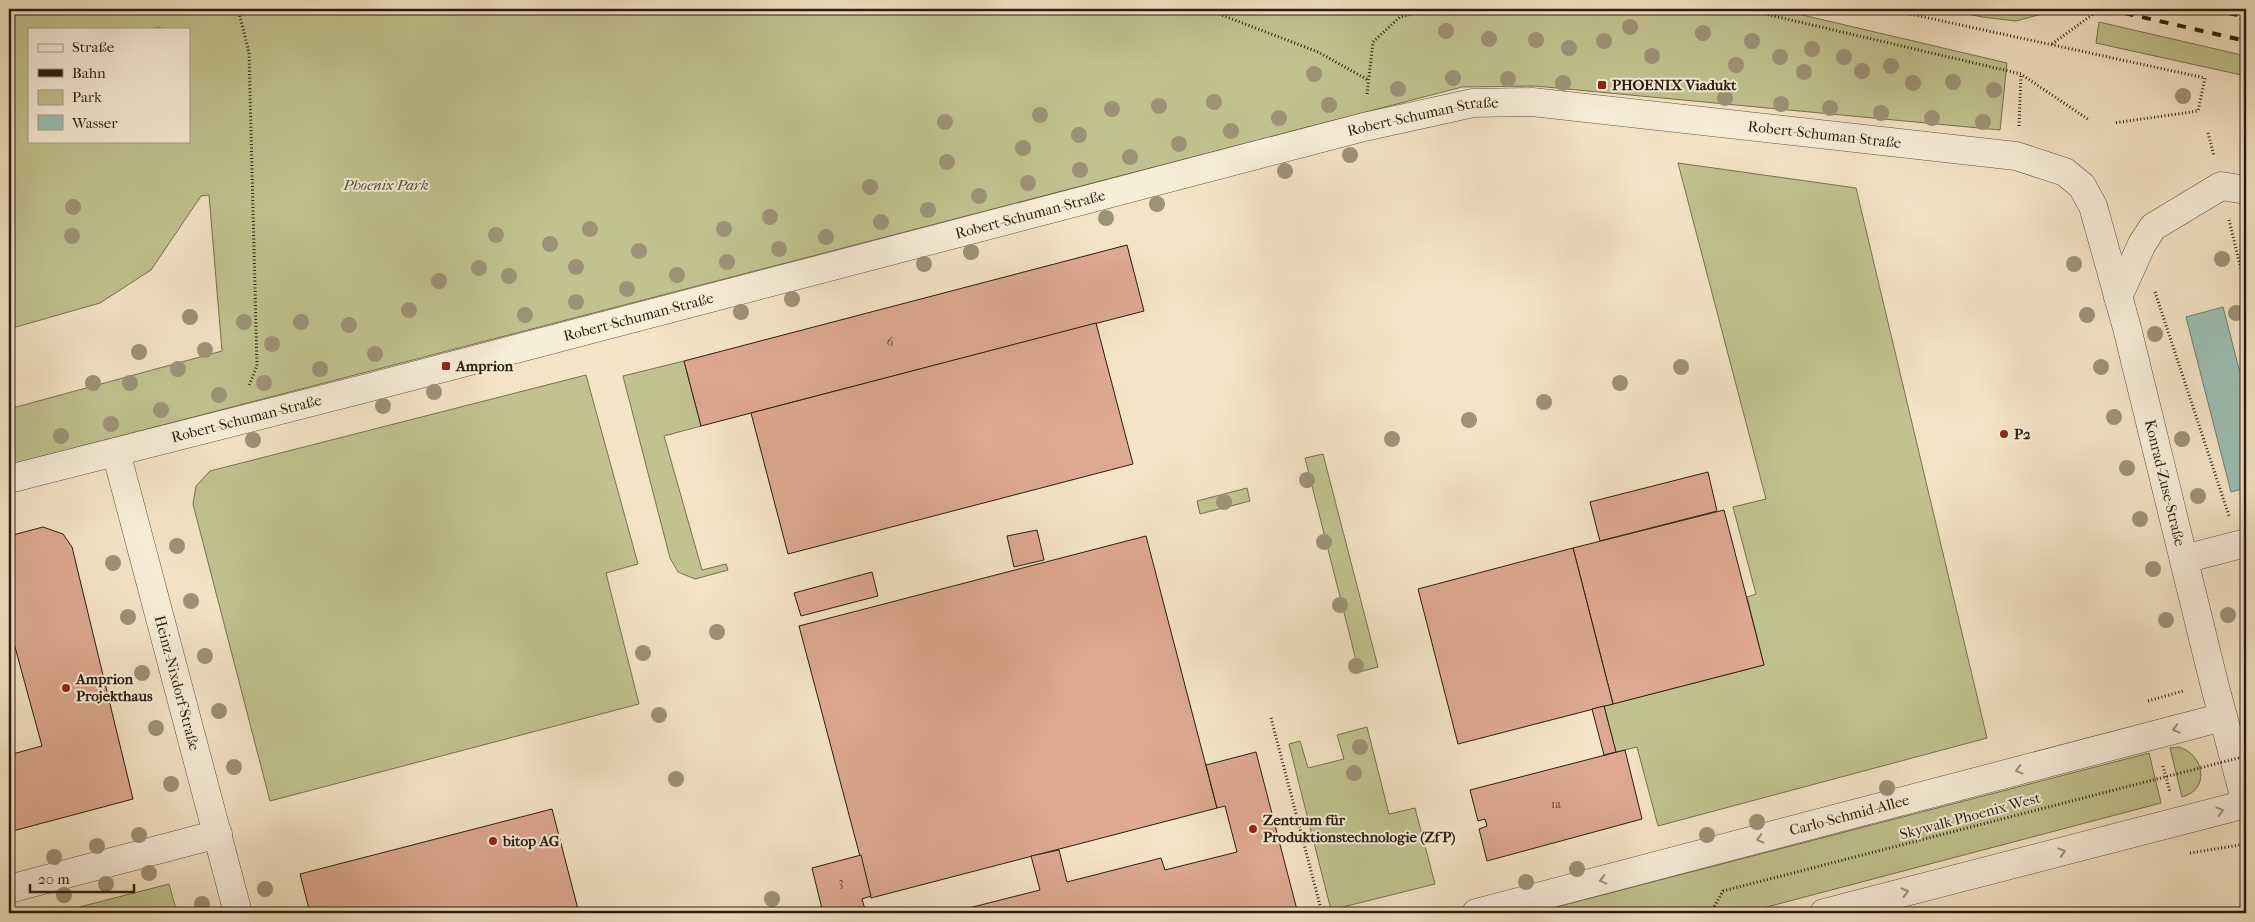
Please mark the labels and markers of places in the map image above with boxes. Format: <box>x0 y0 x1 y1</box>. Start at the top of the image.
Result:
place label: PHOENIX Viadukt <box>1612 76 1737 94</box>
marker: PHOENIX Viadukt <box>1596 79 1608 91</box>
place label: Amprion <box>455 357 513 375</box>
marker: Amprion <box>440 360 452 372</box>
place label: P2 <box>2014 425 2031 443</box>
marker: P2 <box>1998 428 2010 440</box>
place label: Amprion Projekthaus <box>75 670 153 705</box>
marker: Amprion Projekthaus <box>60 682 72 694</box>
place label: Zentrum für Produktionstechnologie (ZfP) <box>1263 811 1456 846</box>
marker: Zentrum für Produktionstechnologie (ZfP) <box>1247 823 1259 835</box>
place label: bitop AG <box>502 832 560 850</box>
marker: bitop AG <box>487 835 499 847</box>

